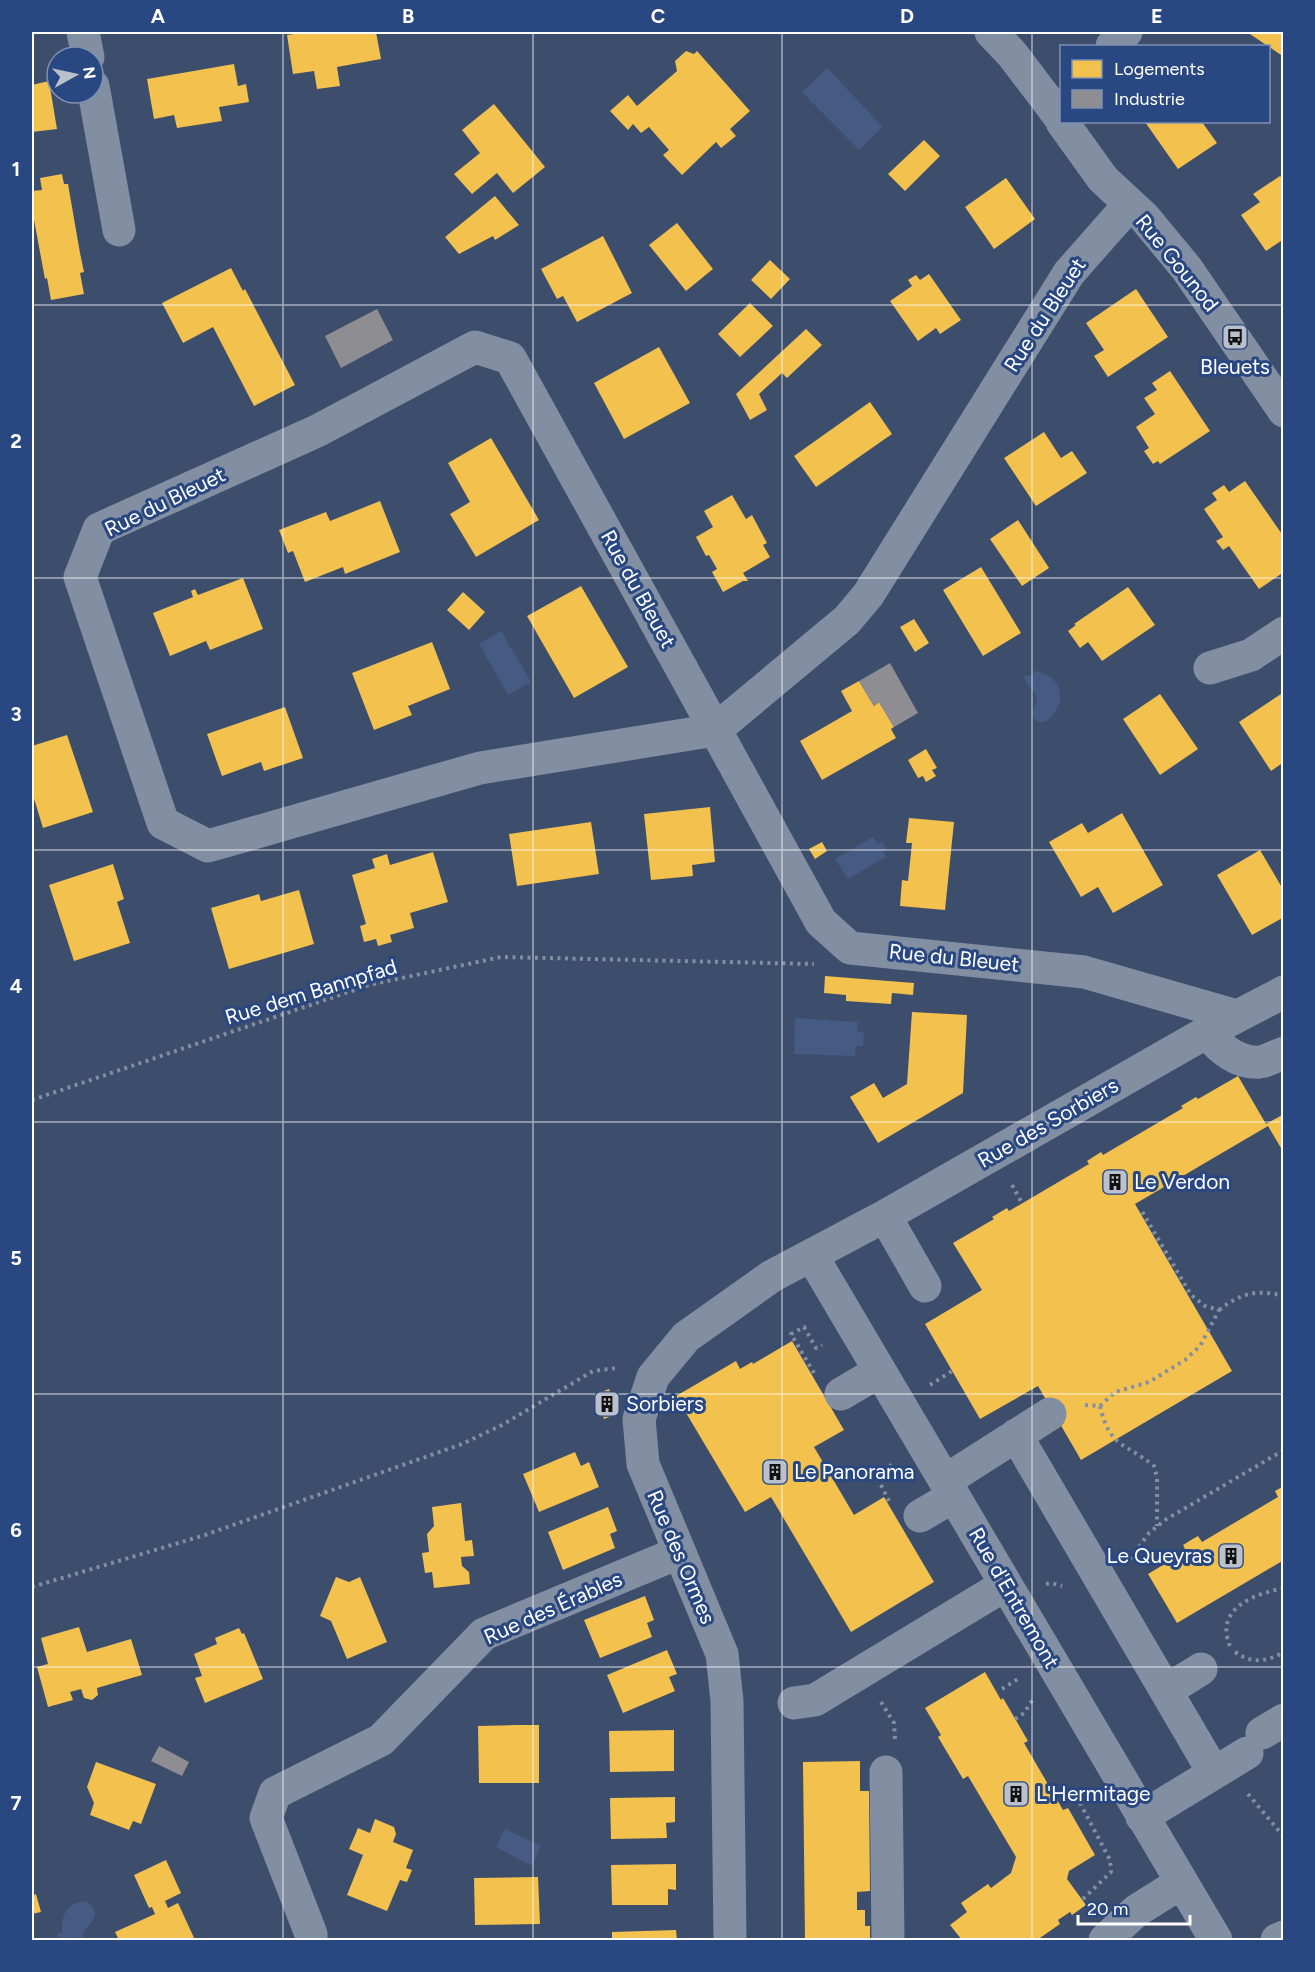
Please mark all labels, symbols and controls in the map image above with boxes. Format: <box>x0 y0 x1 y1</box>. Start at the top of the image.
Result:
text: A <box>151 4 166 28</box>
text: B <box>402 4 414 28</box>
text: C <box>651 4 665 28</box>
text: D <box>900 4 914 28</box>
text: E <box>1151 4 1163 28</box>
north arrow <box>45 45 105 105</box>
legend <box>1060 45 1270 123</box>
text: Logements <box>1114 58 1205 80</box>
text: N <box>79 66 100 80</box>
text: Industrie <box>1114 88 1185 110</box>
text: 1 <box>12 157 20 181</box>
street label: Rue Gounod <box>1131 209 1224 316</box>
street label: Rue du Bleuet <box>998 253 1091 376</box>
bus stop icon: Bleuets <box>1220 322 1250 352</box>
place label: Bleuets <box>1200 354 1270 379</box>
text: 2 <box>10 429 22 453</box>
street label: Rue du Bleuet <box>101 462 229 541</box>
street label: Rue du Bleuet <box>596 526 681 652</box>
text: 3 <box>10 702 22 726</box>
street label: Rue du Bleuet <box>888 938 1020 977</box>
street label: Rue dem Bannpfad <box>222 953 400 1030</box>
text: 4 <box>10 974 23 998</box>
street label: Rue des Sorbiers <box>973 1072 1122 1173</box>
building icon: Le Verdon <box>1100 1167 1130 1197</box>
place label: Le Verdon <box>1134 1169 1230 1194</box>
text: 5 <box>10 1246 22 1270</box>
building icon: Sorbiers <box>592 1389 622 1419</box>
place label: Sorbiers <box>626 1391 704 1416</box>
building icon: Le Panorama <box>760 1457 790 1487</box>
place label: Le Panorama <box>794 1459 915 1484</box>
street label: Rue des Ormes <box>642 1486 721 1627</box>
text: 6 <box>10 1518 22 1542</box>
street label: Rue d'Entremont <box>964 1523 1065 1673</box>
building icon: Le Queyras <box>1216 1541 1246 1571</box>
place label: Le Queyras <box>1107 1543 1212 1568</box>
street label: Rue des Érables <box>480 1566 626 1649</box>
building icon: L'Hermitage <box>1001 1779 1031 1809</box>
place label: L'Hermitage <box>1036 1781 1151 1806</box>
text: 7 <box>10 1791 22 1815</box>
scale bar <box>1078 1888 1190 1926</box>
text: 20 m <box>1087 1898 1128 1920</box>

